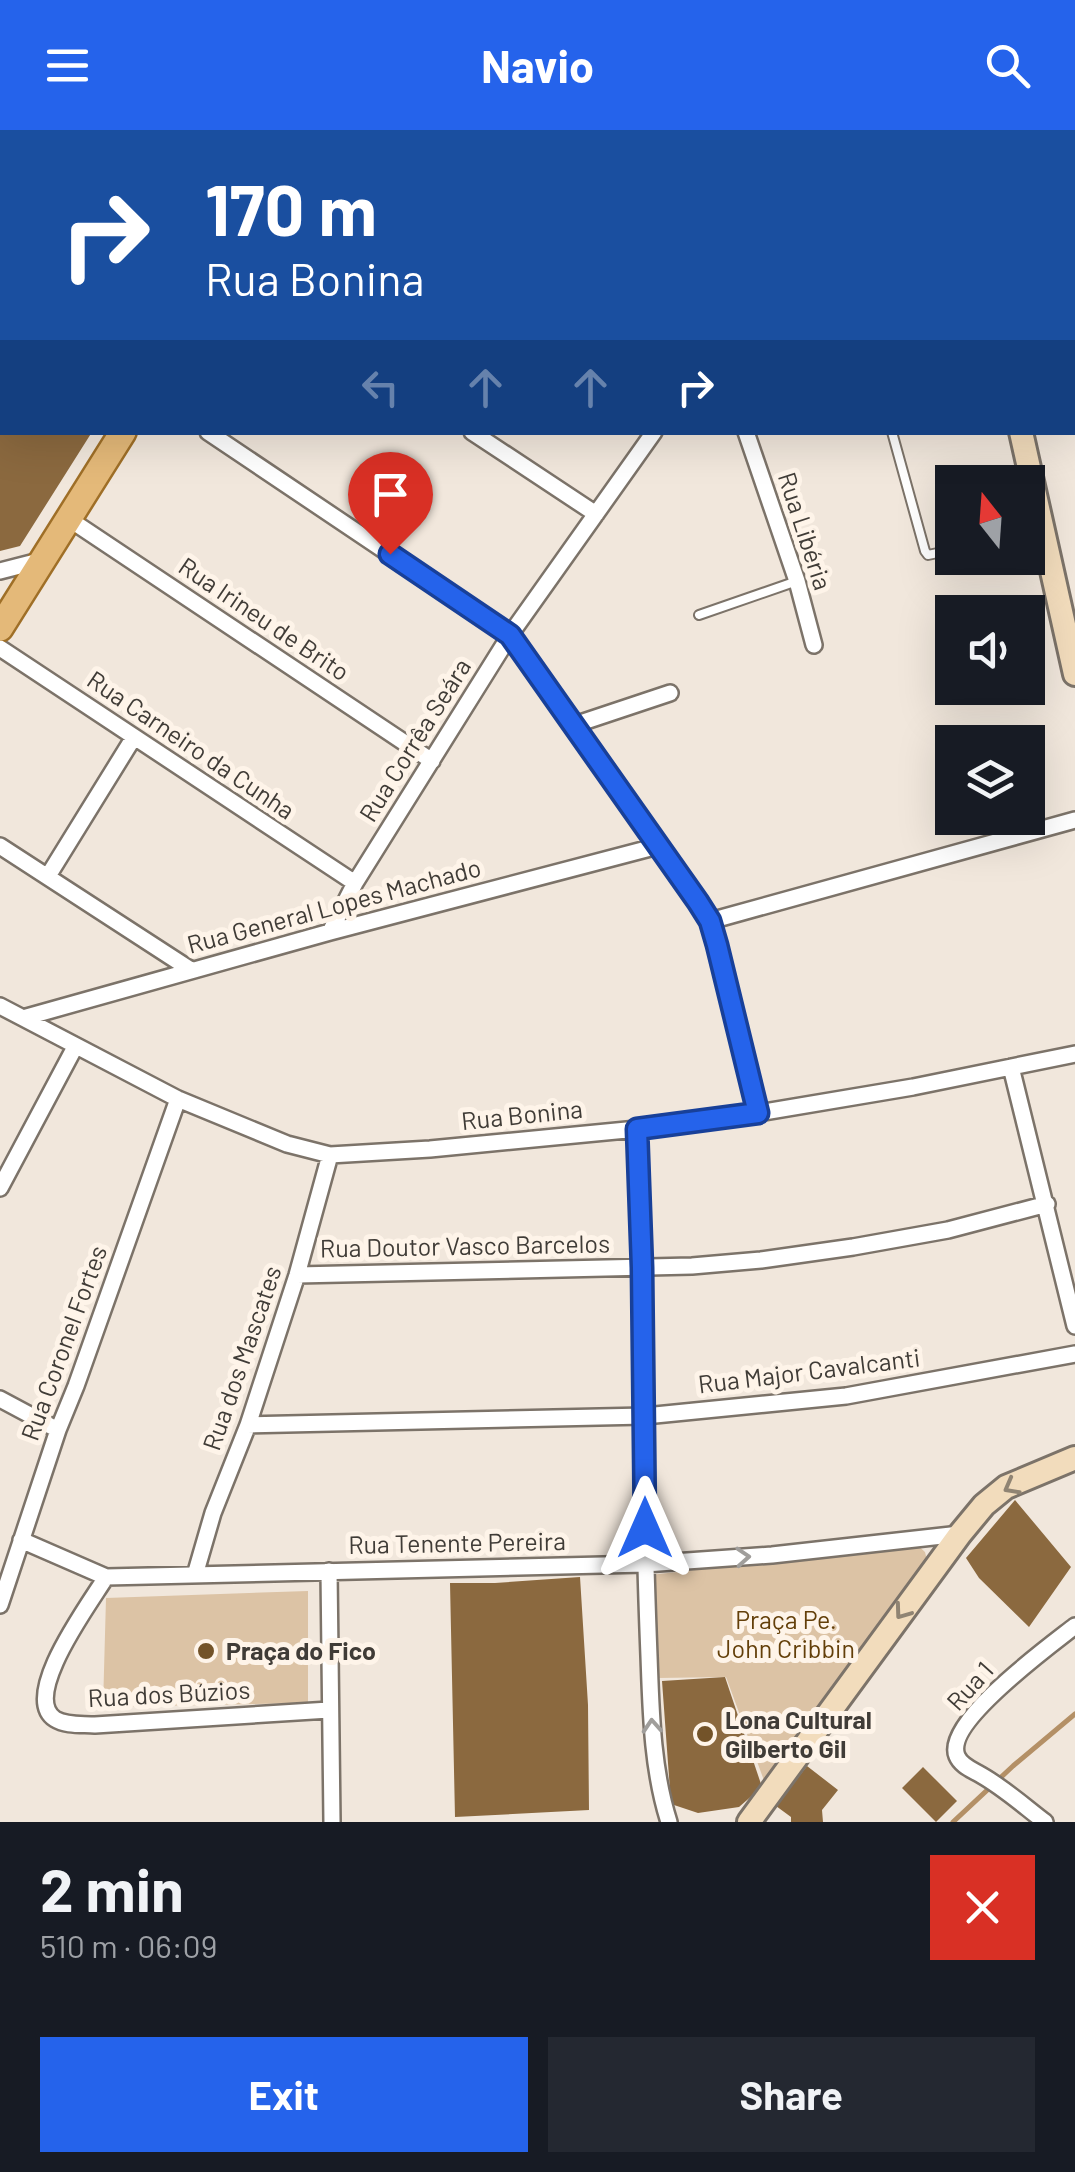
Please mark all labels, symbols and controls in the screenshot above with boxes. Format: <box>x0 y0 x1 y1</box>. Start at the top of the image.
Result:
icon: menu <box>40 38 95 93</box>
text: Navio <box>481 38 594 92</box>
icon: search <box>980 38 1035 93</box>
text: 170 m <box>205 166 377 250</box>
icon: right <box>40 170 170 300</box>
text: Rua Bonina <box>205 251 424 305</box>
icon: left <box>353 360 408 415</box>
icon: ahead <box>458 360 513 415</box>
icon: ahead <box>563 360 618 415</box>
icon: right <box>668 360 723 415</box>
pin <box>348 452 433 555</box>
north arrow <box>935 465 1045 575</box>
map controls <box>935 465 1045 835</box>
icon: arrive <box>363 467 418 522</box>
street label: Rua Libéria <box>773 468 839 593</box>
street label: Rua Irineu de Brito <box>174 550 355 686</box>
button: sound <box>935 595 1045 705</box>
street label: Rua Corrêa Seára <box>352 652 476 827</box>
street label: Rua Carneiro da Cunha <box>82 664 301 825</box>
button: layers <box>935 725 1045 835</box>
street label: Rua General Lopes Machado <box>183 851 484 959</box>
street label: Rua Bonina <box>460 1093 584 1135</box>
street label: Rua Doutor Vasco Barcelos <box>320 1227 610 1263</box>
street label: Rua Coronel Fortes <box>14 1241 112 1444</box>
street label: Rua dos Mascates <box>195 1262 287 1454</box>
street label: Rua Major Cavalcanti <box>696 1342 922 1399</box>
one-way arrow <box>1003 1475 1022 1494</box>
position arrow <box>593 1476 697 1580</box>
street label: Rua Tenente Pereira <box>348 1525 566 1559</box>
one-way arrow <box>735 1547 751 1569</box>
one-way arrow <box>896 1601 913 1619</box>
park label: Praça Pe. John Cribbin <box>717 1604 855 1663</box>
place label: Praça do Fico <box>226 1635 376 1665</box>
marker: Praça do Fico <box>195 1640 217 1662</box>
street label: Rua 1 <box>940 1655 999 1716</box>
street label: Rua dos Búzios <box>87 1674 251 1712</box>
place label: Lona Cultural Gilberto Gil <box>725 1704 872 1763</box>
one-way arrow <box>642 1718 663 1734</box>
marker: Lona Cultural Gilberto Gil <box>694 1723 716 1745</box>
text: 2 min <box>40 1852 184 1924</box>
button: close <box>930 1855 1035 1960</box>
text: 510 m · 06:09 <box>40 1926 217 1964</box>
button: Exit <box>40 2037 528 2152</box>
button: Share <box>548 2037 1035 2152</box>

